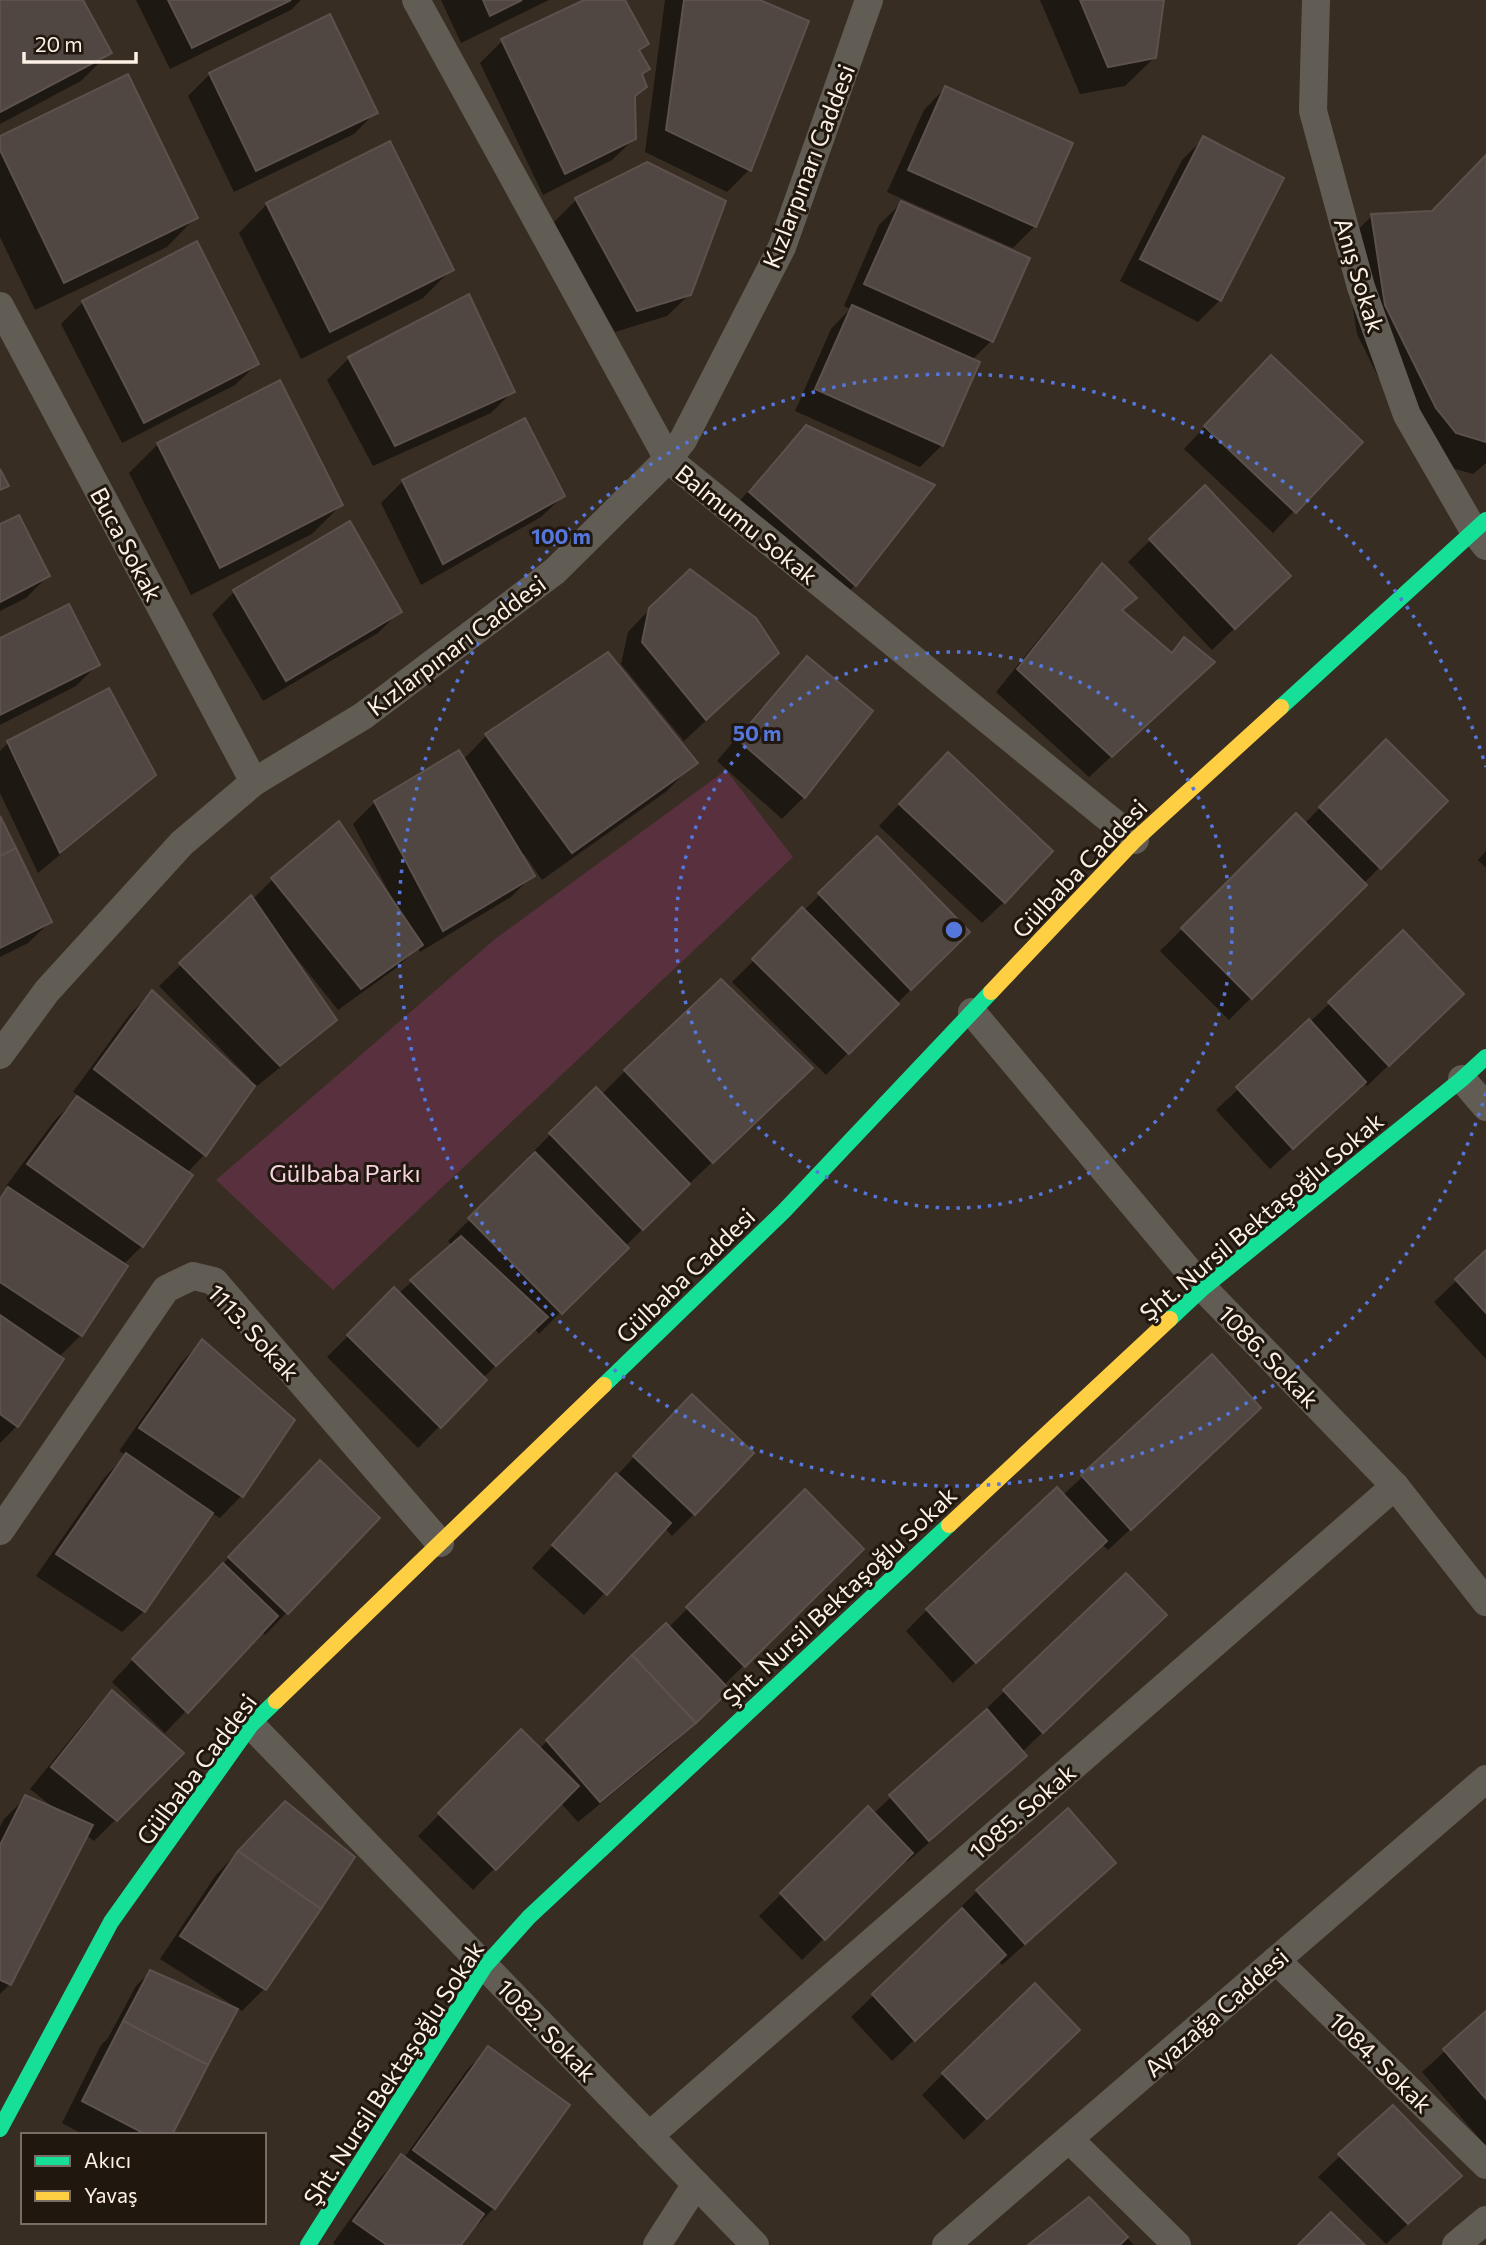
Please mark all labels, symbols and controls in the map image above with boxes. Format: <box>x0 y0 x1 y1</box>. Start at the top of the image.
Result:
scale bar <box>24 21 136 65</box>
text: 20 m <box>35 31 83 56</box>
street label: Kızlarpınarı Caddesi <box>756 60 860 272</box>
street label: Anış Sokak <box>1329 214 1391 336</box>
street label: Balmumu Sokak <box>670 458 824 590</box>
street label: Buca Sokak <box>85 482 169 606</box>
text: 100 m <box>531 523 591 548</box>
street label: Kızlarpınarı Caddesi <box>361 568 551 722</box>
text: 50 m <box>733 720 781 745</box>
street label: Gülbaba Caddesi <box>1005 793 1153 943</box>
centre of rings <box>942 918 966 942</box>
street label: Şht. Nursil Bektaşoğlu Sokak <box>1133 1105 1389 1327</box>
park label: Gülbaba Parkı <box>269 1158 421 1187</box>
street label: Gülbaba Caddesi <box>610 1201 760 1349</box>
street label: 1113. Sokak <box>202 1278 306 1386</box>
street label: 1086. Sokak <box>1213 1298 1325 1414</box>
street label: Şht. Nursil Bektaşoğlu Sokak <box>716 1480 962 1712</box>
street label: Gülbaba Caddesi <box>130 1688 262 1850</box>
street label: 1085. Sokak <box>963 1757 1081 1865</box>
street label: Şht. Nursil Bektaşoğlu Sokak <box>297 1935 489 2211</box>
street label: Ayazağa Caddesi <box>1138 1942 1294 2082</box>
street label: 1082. Sokak <box>491 1973 603 2087</box>
street label: 1084. Sokak <box>1323 2006 1439 2118</box>
legend <box>21 2133 266 2224</box>
text: Akıcı <box>84 2147 131 2172</box>
text: Yavaş <box>84 2182 137 2207</box>

